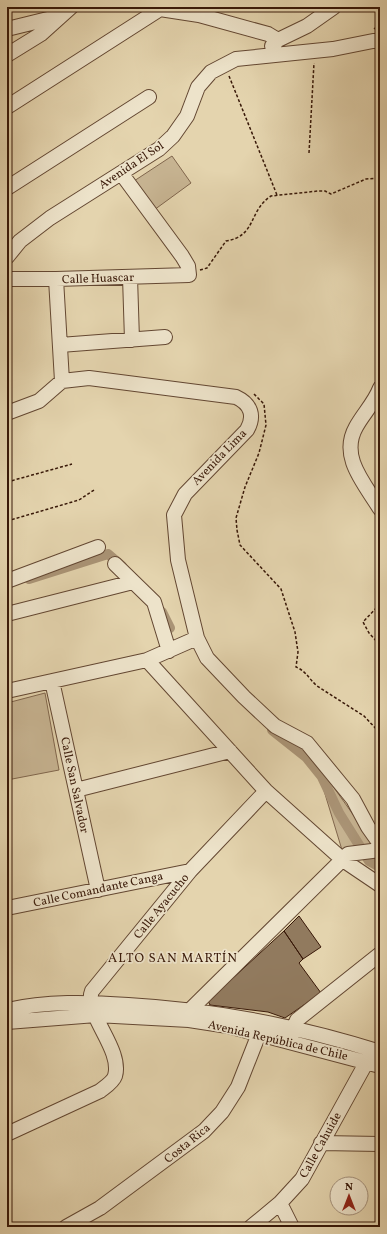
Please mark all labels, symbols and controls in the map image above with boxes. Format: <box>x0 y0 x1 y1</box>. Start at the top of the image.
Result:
street label: Avenida El Sol <box>96 138 168 193</box>
street label: Calle Huascar <box>62 270 134 288</box>
street label: Avenida Lima <box>189 426 251 489</box>
street label: Calle San Salvador <box>56 736 92 835</box>
street label: Calle Comandante Canga <box>32 868 165 912</box>
street label: Calle Ayacucho <box>130 871 193 943</box>
district label: ALTO SAN MARTÍN <box>108 950 238 968</box>
street label: Avenida República de Chile <box>206 1017 350 1065</box>
street label: Calle Cahuide <box>296 1109 346 1181</box>
street label: Costa Rica <box>161 1120 214 1167</box>
north arrow <box>329 1176 369 1216</box>
text: N <box>345 1180 353 1195</box>

